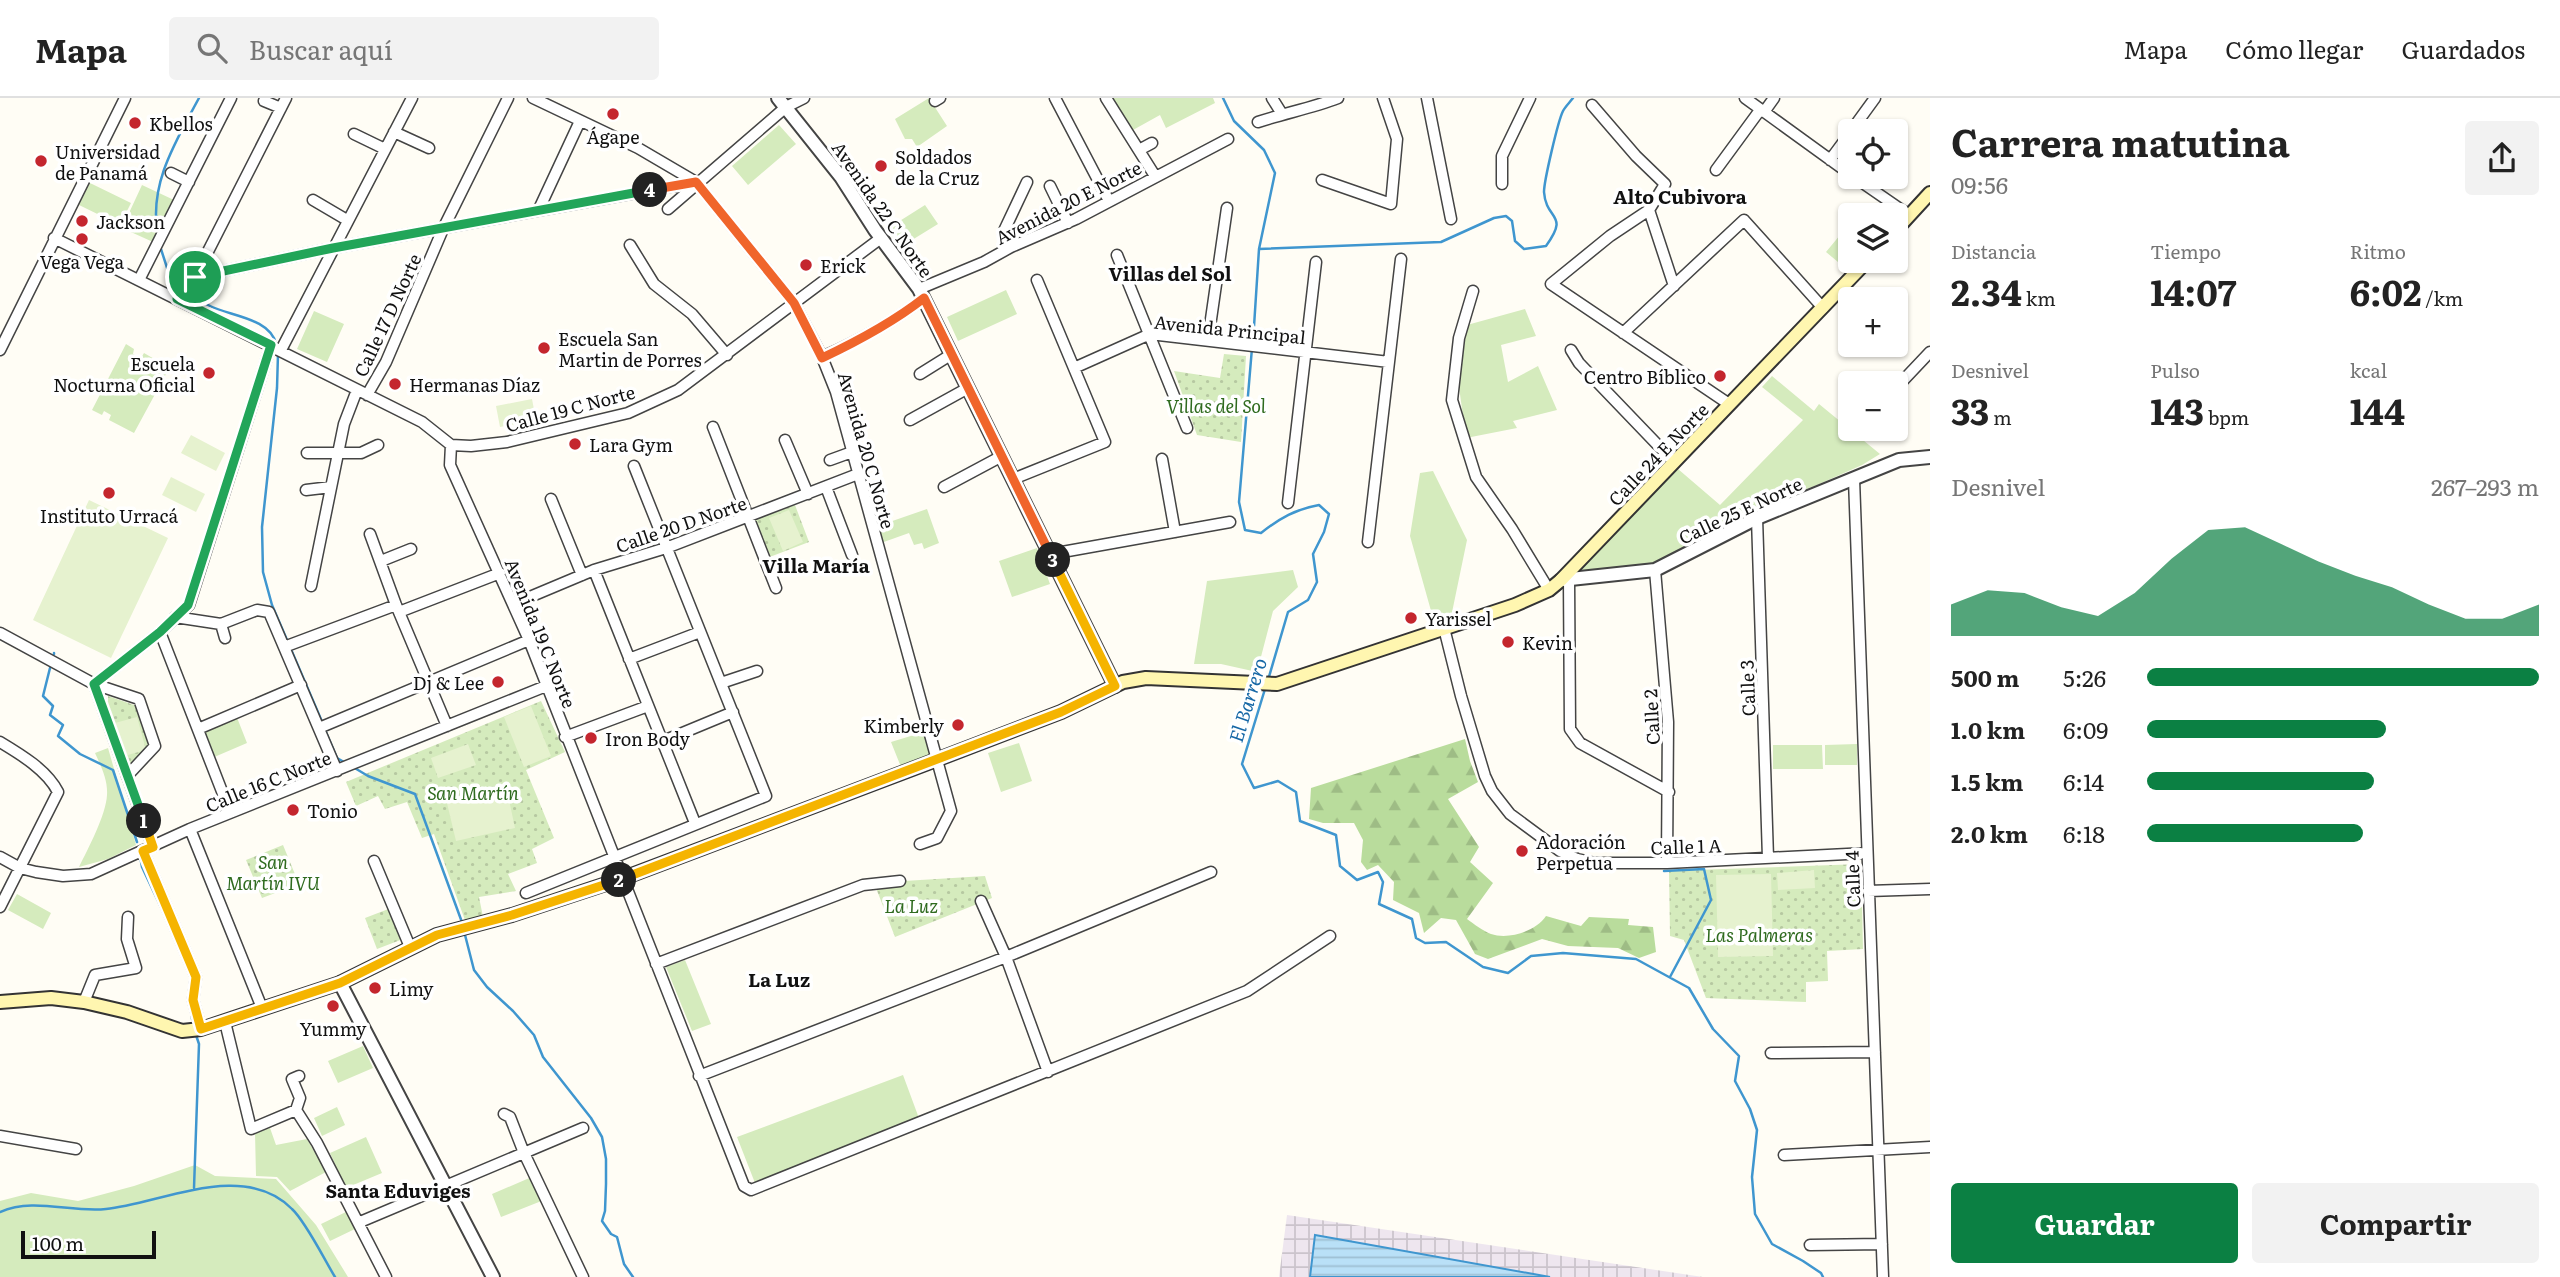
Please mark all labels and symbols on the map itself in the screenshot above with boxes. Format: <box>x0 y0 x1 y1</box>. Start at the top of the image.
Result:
marker: Ágape <box>605 106 621 122</box>
place label: Kbellos <box>149 110 213 137</box>
marker: Kbellos <box>127 115 143 131</box>
place label: Ágape <box>586 123 640 150</box>
street label: Avenida 22 C Norte <box>826 135 940 283</box>
place label: Universidad de Panamá <box>55 138 160 186</box>
place label: Soldados de la Cruz <box>895 143 980 191</box>
marker: Universidad de Panamá <box>33 153 49 169</box>
street label: Avenida 20 E Norte <box>990 153 1146 251</box>
marker: Soldados de la Cruz <box>873 158 889 174</box>
pin: 4 <box>632 172 668 208</box>
district label: Alto Cubivora <box>1613 182 1747 210</box>
place label: Jackson <box>96 208 165 235</box>
marker: Jackson <box>74 213 90 229</box>
marker: Vega Vega <box>74 231 90 247</box>
pin <box>165 247 225 307</box>
place label: Vega Vega <box>40 248 125 275</box>
street label: Calle 17 D Norte <box>347 249 427 381</box>
place label: Erick <box>820 252 867 279</box>
marker: Erick <box>798 257 814 273</box>
district label: Villas del Sol <box>1108 259 1232 287</box>
street label: Avenida Principal <box>1153 308 1307 350</box>
place label: Escuela San Martin de Porres <box>558 325 702 373</box>
marker: Escuela San Martin de Porres <box>536 340 552 356</box>
place label: Escuela Nocturna Oficial <box>53 350 195 398</box>
place label: Centro Bíblico <box>1584 363 1706 390</box>
marker: Escuela Nocturna Oficial <box>201 365 217 381</box>
street label: Avenida 20 C Norte <box>832 368 902 532</box>
marker: Centro Bíblico <box>1712 368 1728 384</box>
place label: Hermanas Díaz <box>409 371 540 398</box>
marker: Hermanas Díaz <box>387 376 403 392</box>
street label: Calle 19 C Norte <box>502 378 638 438</box>
park label: Villas del Sol <box>1166 392 1267 419</box>
street label: Calle 24 E Norte <box>1602 396 1714 512</box>
place label: Lara Gym <box>589 431 673 458</box>
marker: Lara Gym <box>567 436 583 452</box>
street label: Calle 25 E Norte <box>1674 470 1806 550</box>
marker: Instituto Urracá <box>101 485 117 501</box>
street label: Calle 20 D Norte <box>612 489 750 559</box>
place label: Instituto Urracá <box>40 502 179 529</box>
pin: 3 <box>1036 542 1070 578</box>
district label: Villa María <box>762 551 870 579</box>
street label: Avenida 19 C Norte <box>499 554 583 712</box>
place label: Yarissel <box>1425 605 1492 632</box>
marker: Yarissel <box>1403 610 1419 626</box>
place label: Kevin <box>1522 629 1573 656</box>
marker: Kevin <box>1500 634 1516 650</box>
water label: El Barrero <box>1221 654 1273 746</box>
street label: Calle 3 <box>1733 659 1761 717</box>
place label: Dj & Lee <box>413 669 484 696</box>
marker: Dj & Lee <box>490 674 506 690</box>
street label: Calle 2 <box>1636 688 1666 746</box>
place label: Kimberly <box>863 712 945 739</box>
marker: Kimberly <box>950 717 966 733</box>
place label: Iron Body <box>605 725 690 752</box>
marker: Iron Body <box>583 730 599 746</box>
street label: Calle 16 C Norte <box>201 744 335 818</box>
park label: San Martín <box>427 779 519 806</box>
place label: Tonio <box>307 797 358 824</box>
marker: Tonio <box>285 802 301 818</box>
pin: 1 <box>127 804 162 838</box>
place label: Adoración Perpetua <box>1536 828 1626 876</box>
street label: Calle 1 A <box>1650 831 1722 861</box>
marker: Adoración Perpetua <box>1514 843 1530 859</box>
park label: San Martín IVU <box>226 848 320 896</box>
street label: Calle 4 <box>1838 850 1866 908</box>
pin: 2 <box>602 862 636 898</box>
park label: La Luz <box>884 892 938 919</box>
park label: Las Palmeras <box>1705 921 1813 948</box>
district label: La Luz <box>748 965 810 993</box>
place label: Limy <box>389 975 434 1002</box>
marker: Limy <box>367 980 383 996</box>
marker: Yummy <box>325 998 341 1014</box>
place label: Yummy <box>300 1015 367 1042</box>
district label: Santa Eduviges <box>326 1176 470 1204</box>
scale bar <box>21 1228 156 1260</box>

